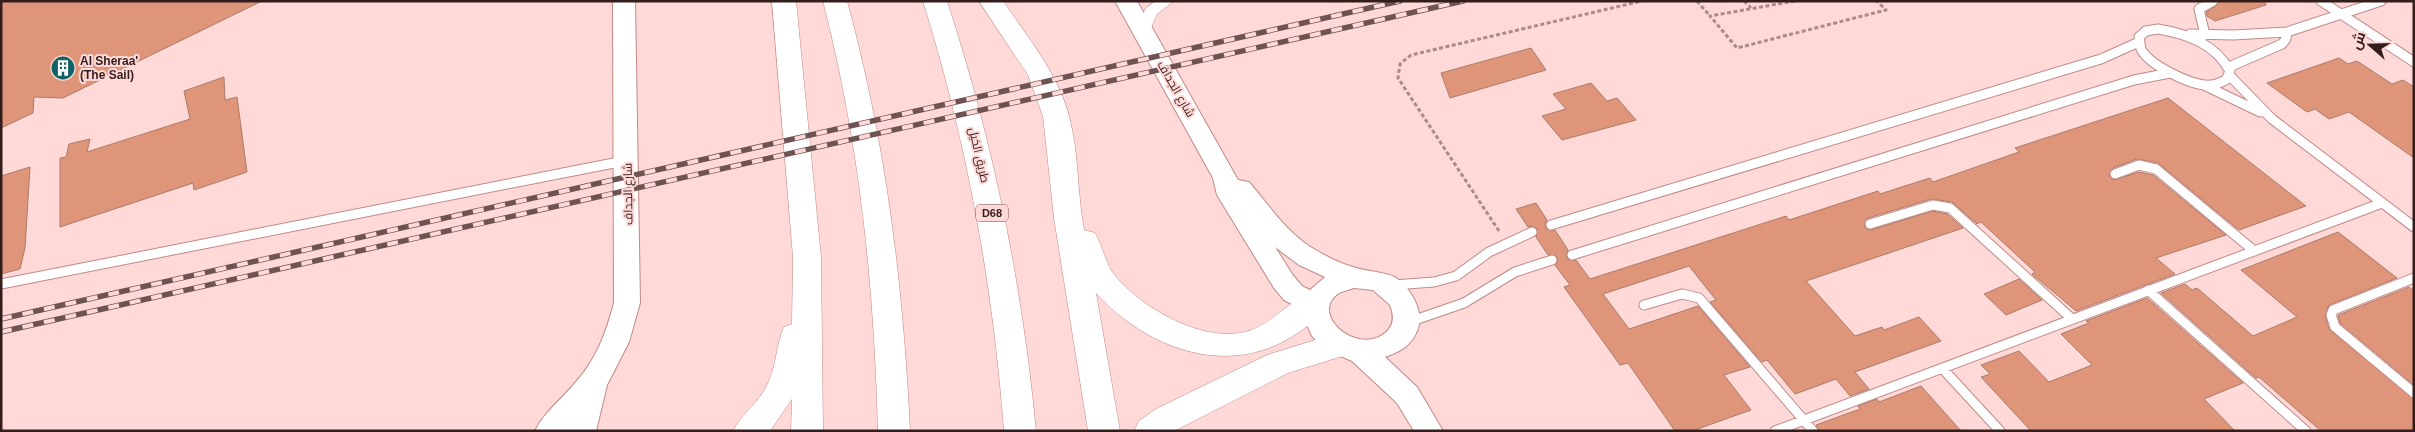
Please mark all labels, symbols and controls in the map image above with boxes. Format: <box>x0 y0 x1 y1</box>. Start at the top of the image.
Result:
north arrow <box>2345 20 2395 70</box>
text: ش <box>2347 29 2369 52</box>
place label: Al Sheraa' (The Sail) <box>80 54 138 82</box>
building icon: Al Sheraa' (The Sail) <box>50 55 76 81</box>
street label: شارع الجداف <box>1153 58 1198 120</box>
street label: طريق الخيل <box>966 126 992 184</box>
street label: شارع الجداف <box>620 163 637 225</box>
road number: D68 <box>976 204 1008 222</box>

